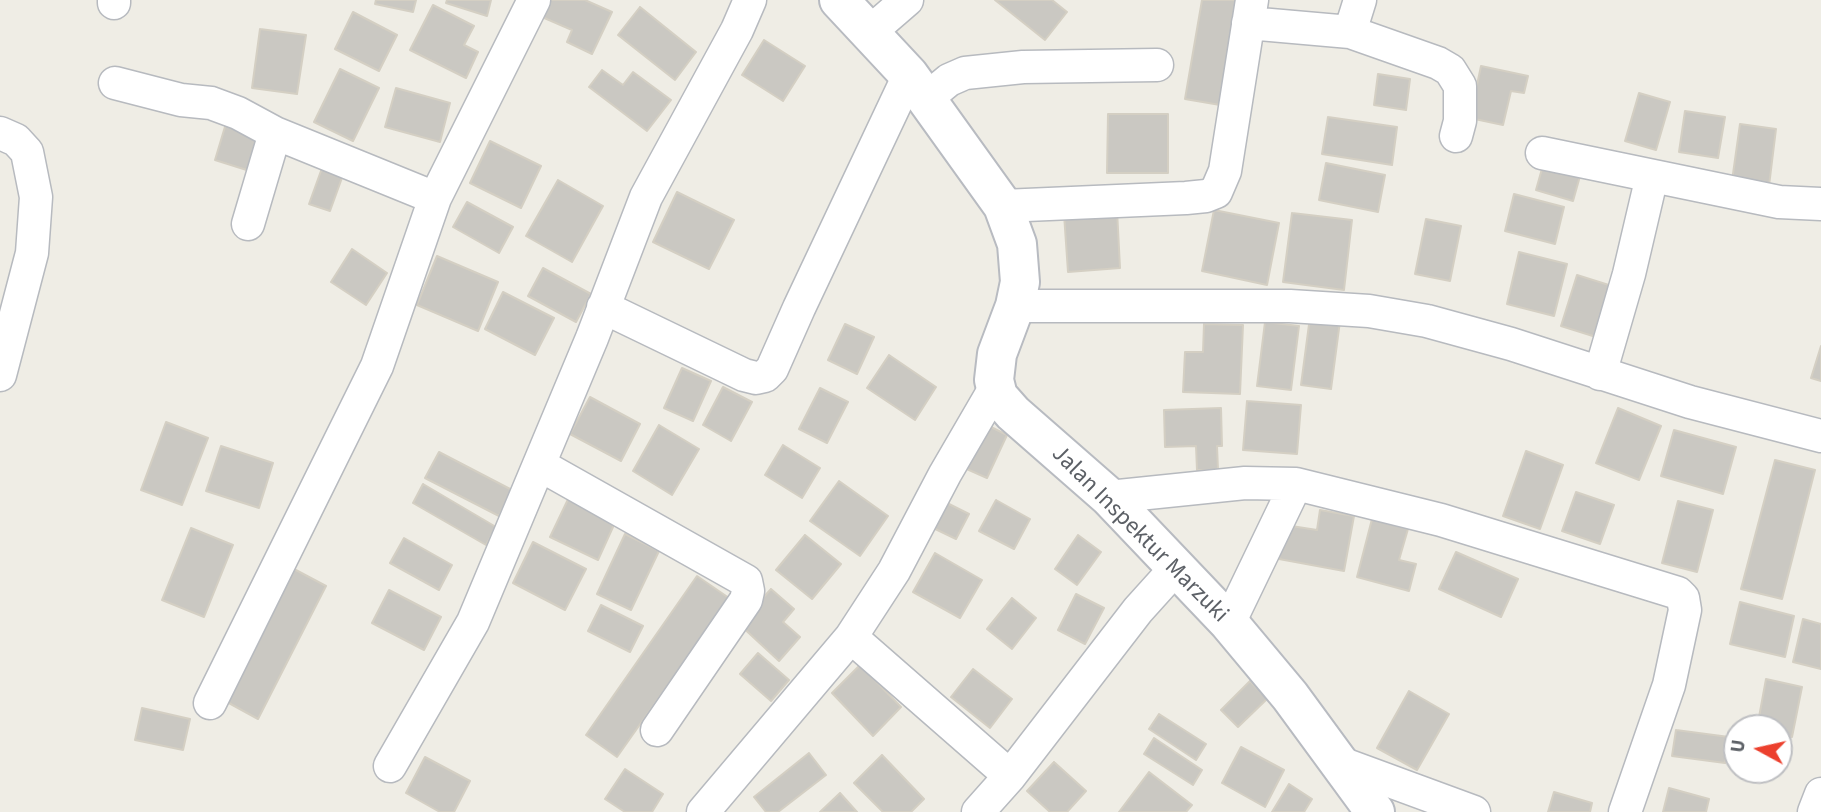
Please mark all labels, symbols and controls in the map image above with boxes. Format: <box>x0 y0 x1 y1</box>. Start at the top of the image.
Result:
street label: Jalan Inspektur Marzuki <box>1044 440 1234 630</box>
north arrow <box>1723 714 1793 784</box>
text: U <box>1724 738 1753 754</box>

